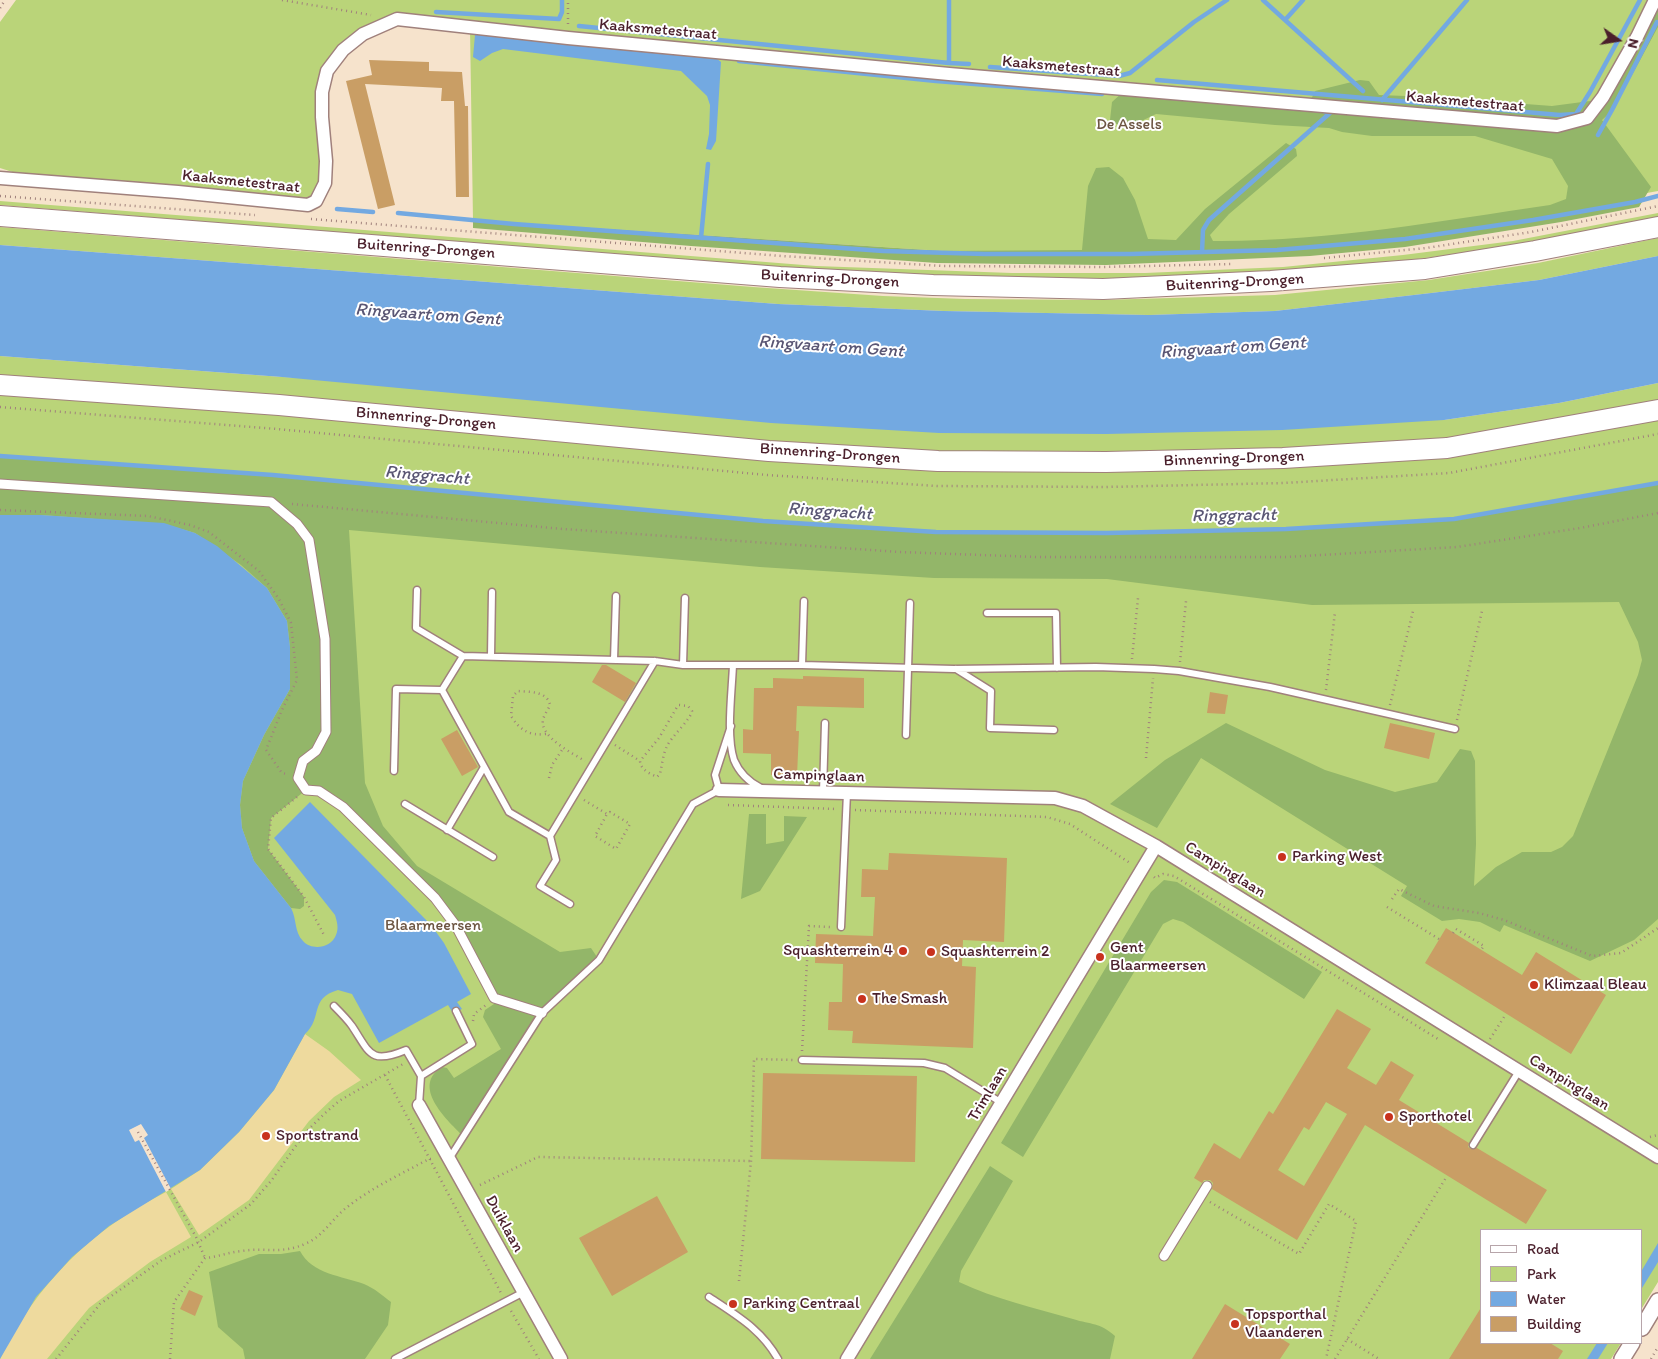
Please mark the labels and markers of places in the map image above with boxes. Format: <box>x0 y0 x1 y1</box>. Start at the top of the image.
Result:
place label: Parking West <box>1292 847 1382 867</box>
marker: Parking West <box>1276 851 1288 863</box>
place label: Gent Blaarmeersen <box>1110 938 1206 976</box>
place label: Squashterrein 4 <box>783 941 893 961</box>
place label: Squashterrein 2 <box>941 942 1049 962</box>
marker: Squashterrein 4 <box>897 945 909 957</box>
marker: Squashterrein 2 <box>925 946 937 958</box>
marker: Gent Blaarmeersen <box>1094 951 1106 963</box>
place label: Klimzaal Bleau <box>1544 975 1647 995</box>
marker: Klimzaal Bleau <box>1528 979 1540 991</box>
place label: The Smash <box>872 989 947 1009</box>
marker: The Smash <box>856 993 868 1005</box>
place label: Sporthotel <box>1399 1107 1472 1127</box>
marker: Sporthotel <box>1383 1111 1395 1123</box>
place label: Sportstrand <box>276 1126 359 1146</box>
marker: Sportstrand <box>260 1130 272 1142</box>
place label: Parking Centraal <box>743 1294 859 1314</box>
marker: Parking Centraal <box>727 1298 739 1310</box>
place label: Topsporthal Vlaanderen <box>1245 1305 1326 1343</box>
marker: Topsporthal Vlaanderen <box>1229 1318 1241 1330</box>

